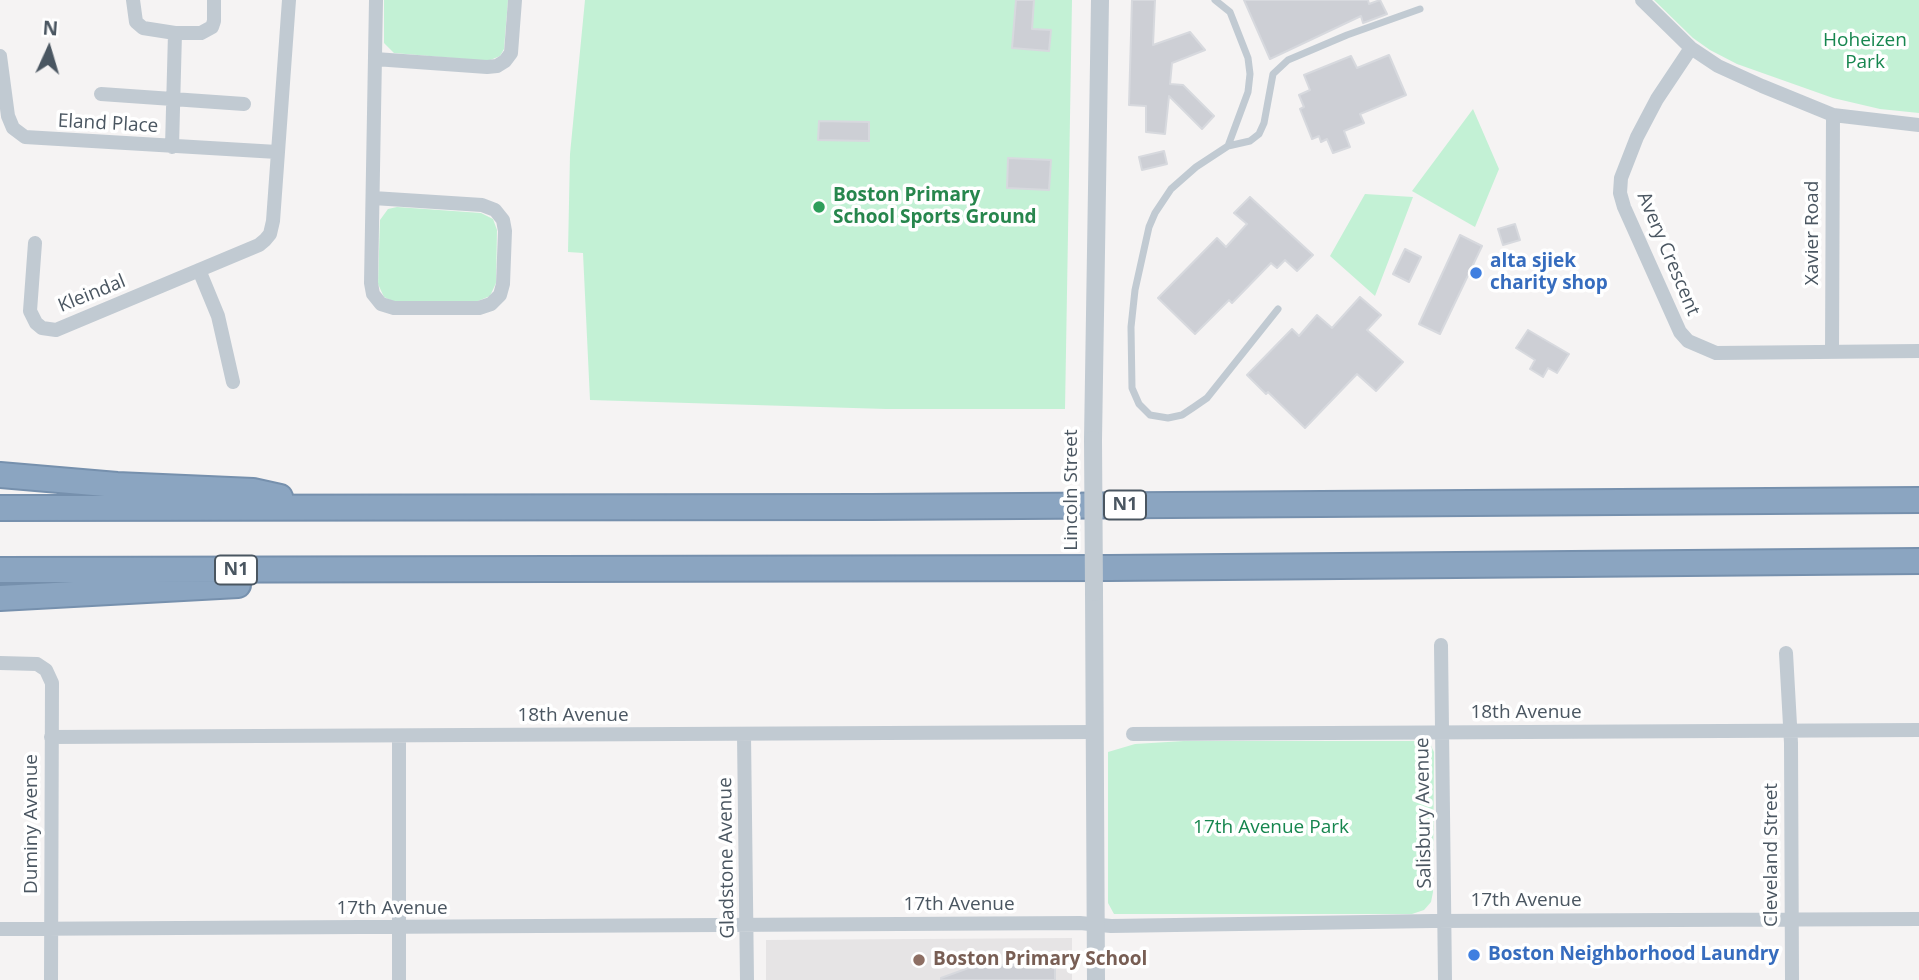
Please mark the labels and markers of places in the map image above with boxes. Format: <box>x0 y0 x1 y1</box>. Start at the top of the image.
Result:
place label: Boston Primary School Sports Ground <box>833 185 1037 229</box>
marker: Boston Primary School Sports Ground <box>811 199 827 215</box>
place label: alta sjiek charity shop <box>1490 251 1608 295</box>
marker: alta sjiek charity shop <box>1468 265 1484 281</box>
place label: Boston Neighborhood Laundry <box>1488 944 1779 966</box>
marker: Boston Neighborhood Laundry <box>1466 947 1482 963</box>
place label: Boston Primary School <box>933 949 1147 971</box>
marker: Boston Primary School <box>911 952 927 968</box>

